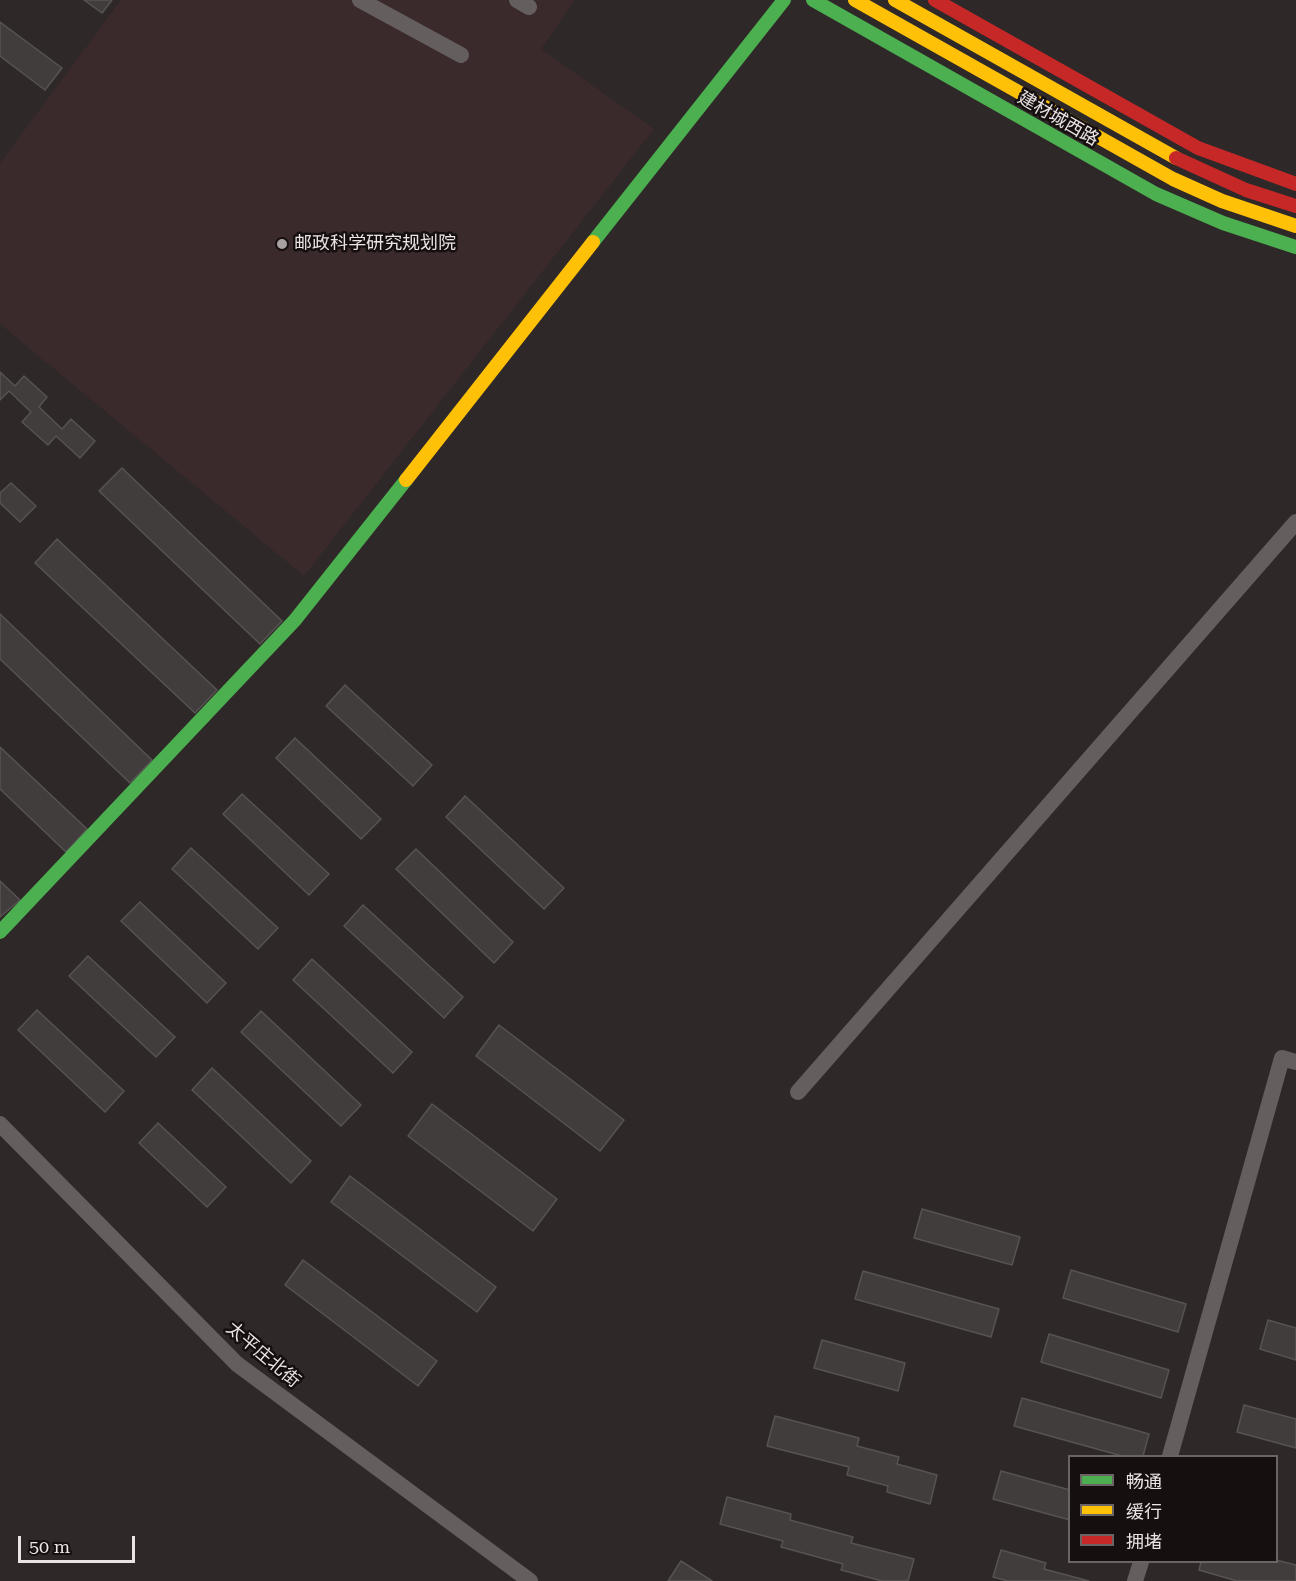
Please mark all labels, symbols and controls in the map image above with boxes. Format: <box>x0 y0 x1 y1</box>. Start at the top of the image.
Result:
street label: 建材城西路 <box>1014 87 1102 151</box>
place label: 邮政科学研究规划院 <box>294 233 456 255</box>
marker: 邮政科学研究规划院 <box>275 237 289 251</box>
street label: 太平庄北街 <box>222 1318 304 1392</box>
legend <box>1068 1455 1278 1563</box>
text: 畅通 <box>1126 1471 1162 1492</box>
text: 缓行 <box>1126 1501 1162 1522</box>
scale bar <box>21 1524 138 1562</box>
text: 拥堵 <box>1126 1531 1162 1552</box>
text: 50 m <box>29 1536 70 1557</box>

